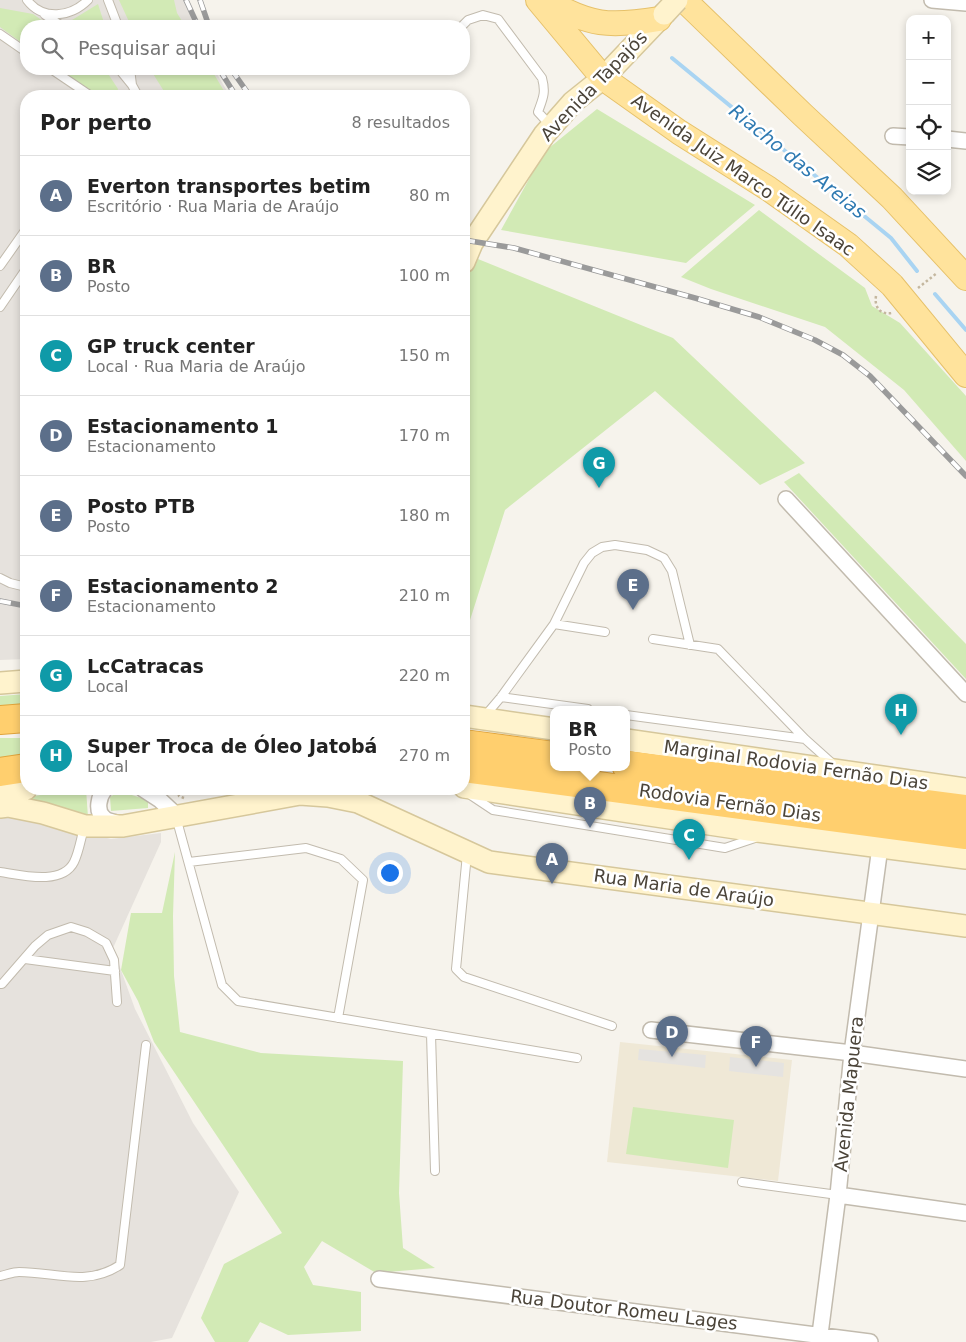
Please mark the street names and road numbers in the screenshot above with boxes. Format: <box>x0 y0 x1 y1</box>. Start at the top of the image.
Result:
street label: Avenida Tapajós <box>536 26 651 145</box>
street label: Avenida Juiz Marco Túlio Isaac <box>628 89 859 260</box>
street label: Marginal Rodovia Fernão Dias <box>663 736 930 793</box>
street label: Rodovia Fernão Dias <box>638 779 822 826</box>
street label: Rua Maria de Araújo <box>593 864 776 911</box>
street label: Avenida Mapuera <box>830 1015 867 1173</box>
street label: Rua Doutor Romeu Lages <box>509 1285 739 1334</box>

